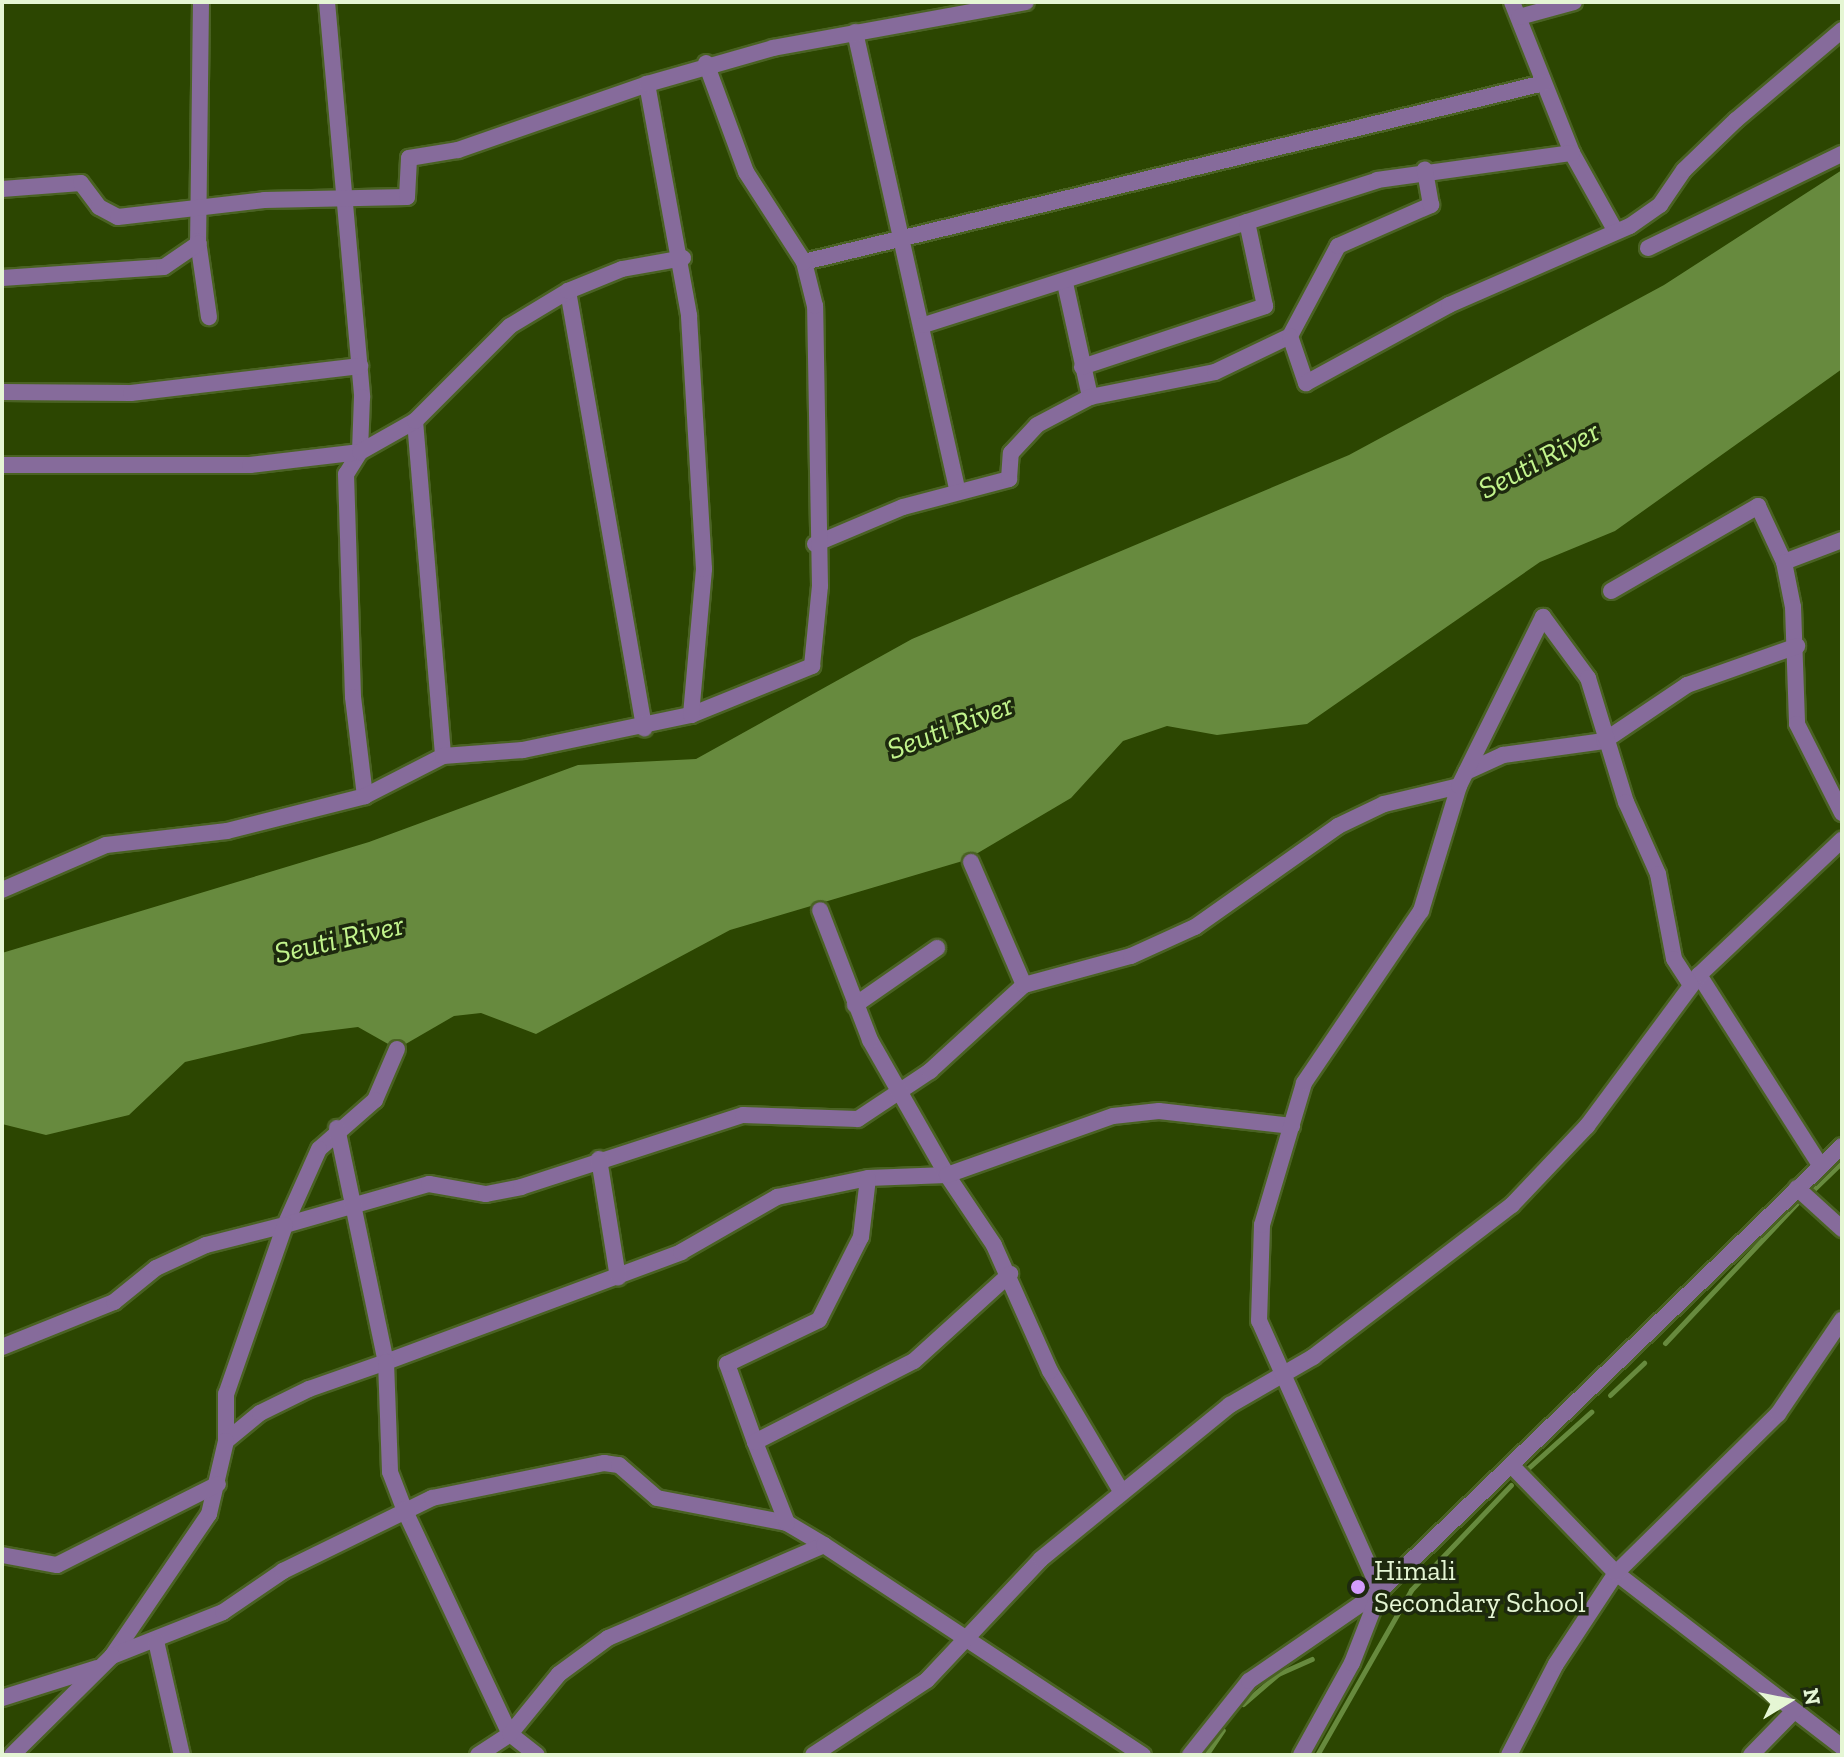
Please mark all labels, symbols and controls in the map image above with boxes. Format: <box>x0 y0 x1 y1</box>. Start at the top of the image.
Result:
water label: Seuti River <box>1472 413 1606 507</box>
water label: Seuti River <box>882 687 1018 767</box>
water label: Seuti River <box>271 907 407 971</box>
place label: Himali Secondary School <box>1374 1554 1586 1620</box>
marker: Himali Secondary School <box>1349 1578 1367 1596</box>
north arrow <box>1748 1661 1828 1741</box>
text: N <box>1797 1686 1827 1707</box>

